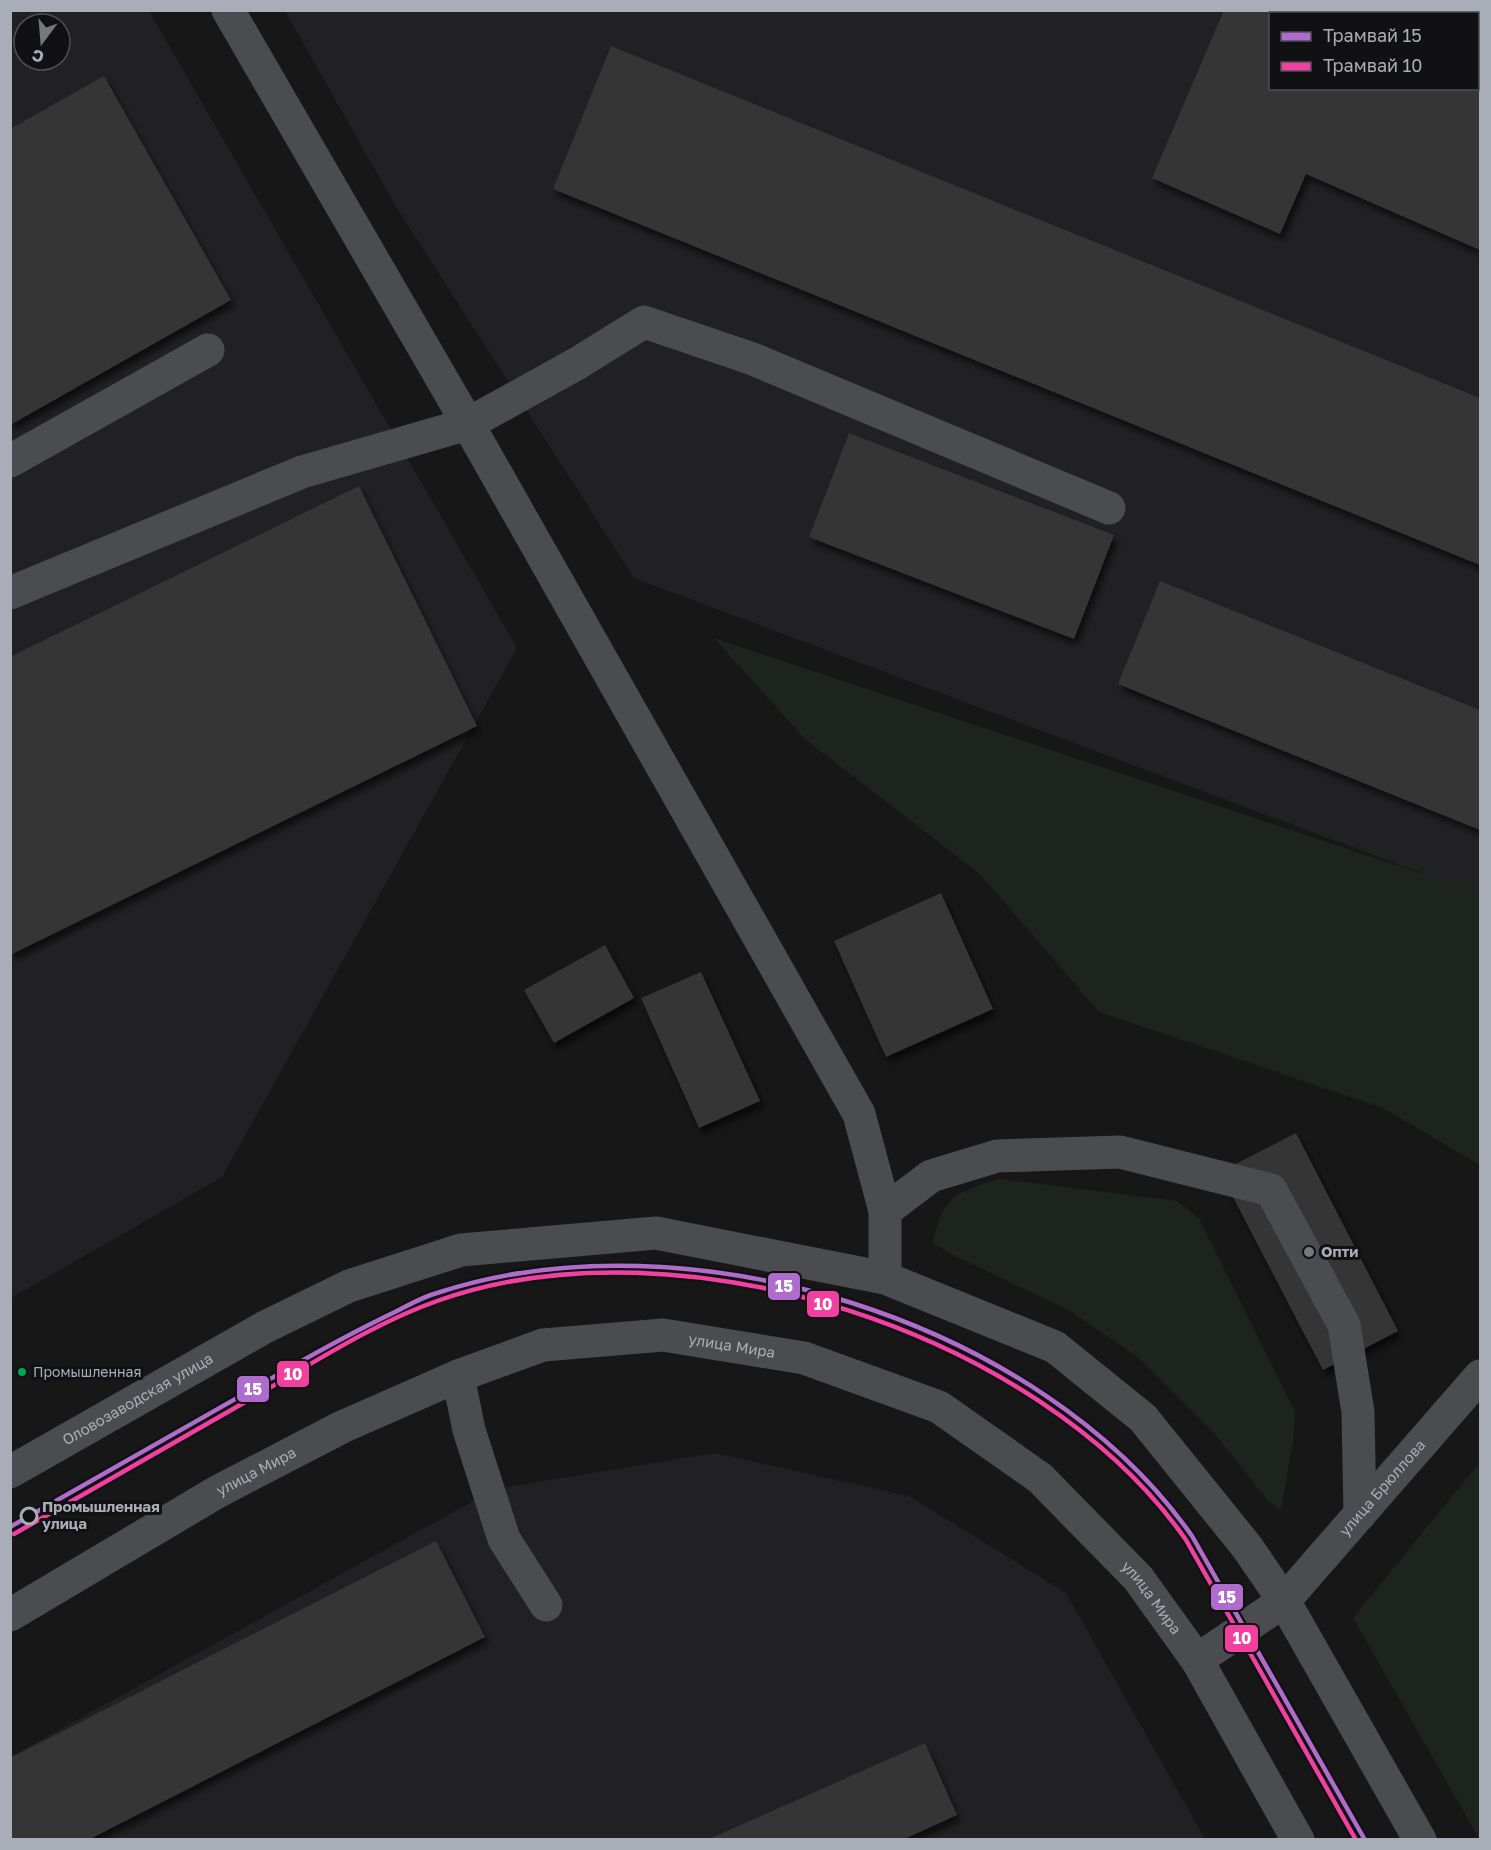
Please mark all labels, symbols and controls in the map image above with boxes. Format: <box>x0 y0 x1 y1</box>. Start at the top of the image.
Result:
north arrow <box>12 12 72 72</box>
legend <box>1269 12 1479 90</box>
text: Трамвай 15 <box>1323 24 1422 46</box>
text: С <box>30 45 46 68</box>
text: Трамвай 10 <box>1323 54 1422 76</box>
place label: Опти <box>1321 1242 1359 1260</box>
marker: Опти <box>1302 1245 1316 1259</box>
line badge: 15 <box>767 1272 801 1301</box>
text: 15 <box>775 1276 793 1296</box>
line badge: 10 <box>806 1290 840 1318</box>
text: 10 <box>814 1294 832 1314</box>
street label: улица Мира <box>687 1329 777 1361</box>
street label: Оловозаводская улица <box>59 1349 216 1448</box>
line badge: 10 <box>276 1360 310 1388</box>
place label: Промышленная <box>33 1363 141 1380</box>
text: 10 <box>284 1364 302 1384</box>
marker: Промышленная <box>16 1366 28 1378</box>
line badge: 15 <box>236 1375 270 1403</box>
text: 15 <box>244 1379 262 1399</box>
street label: улица Брюллова <box>1335 1435 1429 1539</box>
street label: улица Мира <box>213 1443 299 1499</box>
place label: Промышленная улица <box>42 1497 160 1532</box>
marker: Промышленная улица <box>20 1507 38 1525</box>
street label: улица Мира <box>1118 1557 1186 1637</box>
line badge: 15 <box>1210 1583 1244 1611</box>
text: 15 <box>1218 1587 1236 1607</box>
line badge: 10 <box>1224 1624 1259 1653</box>
text: 10 <box>1233 1628 1251 1648</box>

